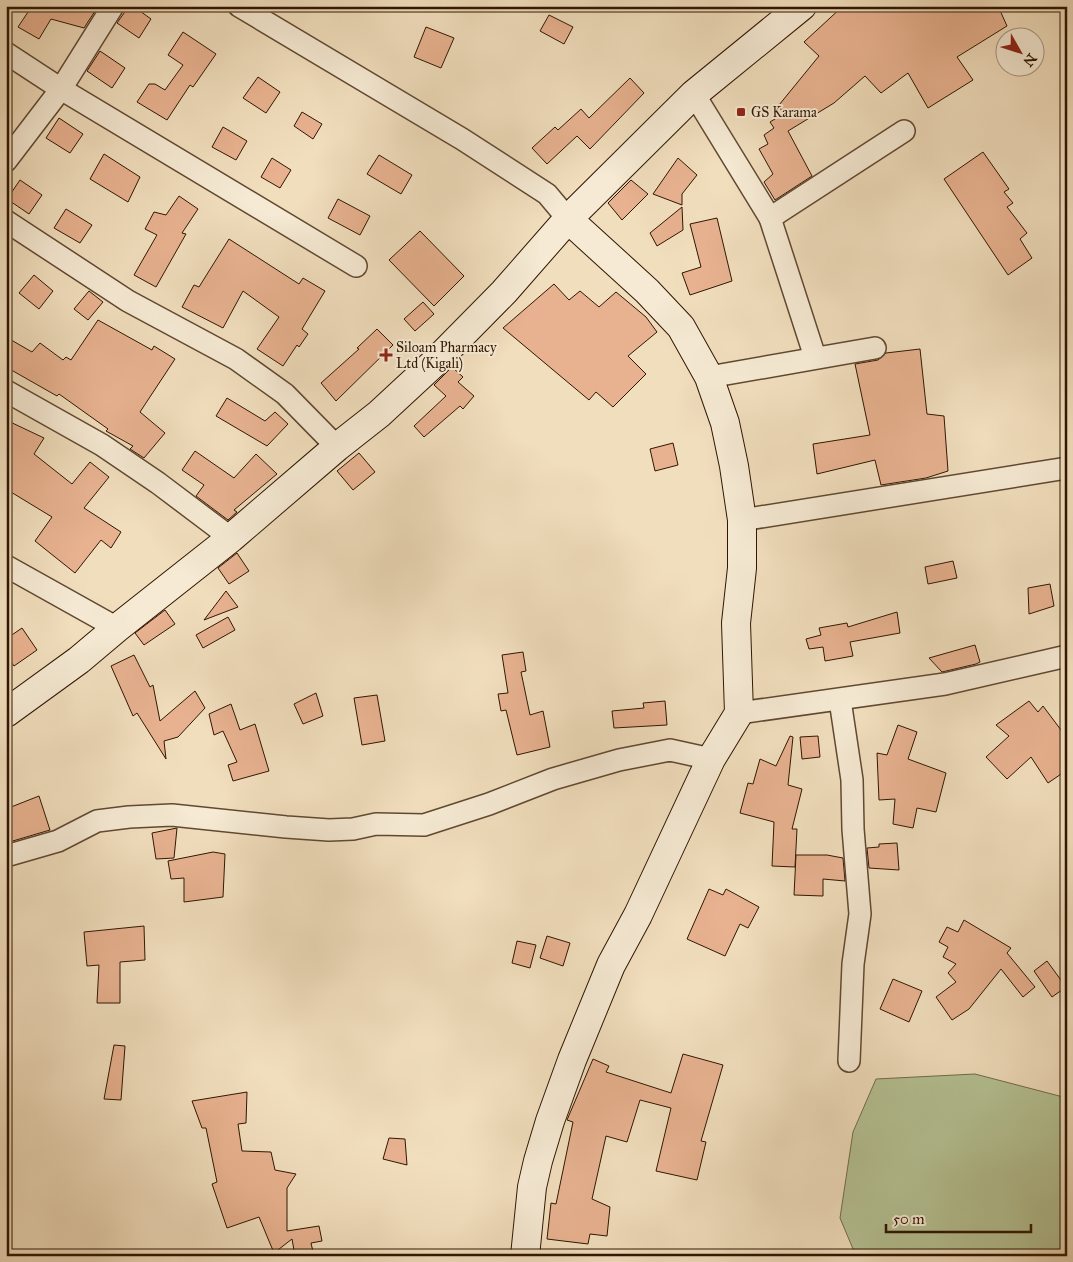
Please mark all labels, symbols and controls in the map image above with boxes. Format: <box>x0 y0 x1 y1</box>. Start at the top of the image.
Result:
north arrow <box>996 28 1046 78</box>
text: N <box>1019 50 1040 70</box>
place label: GS Karama <box>751 104 817 121</box>
marker: GS Karama <box>735 106 747 118</box>
place label: Siloam Pharmacy Ltd (Kigali) <box>396 339 497 373</box>
marker: Siloam Pharmacy Ltd (Kigali) <box>380 349 392 361</box>
scale bar <box>886 1202 1030 1234</box>
text: 50 m <box>893 1210 925 1228</box>

